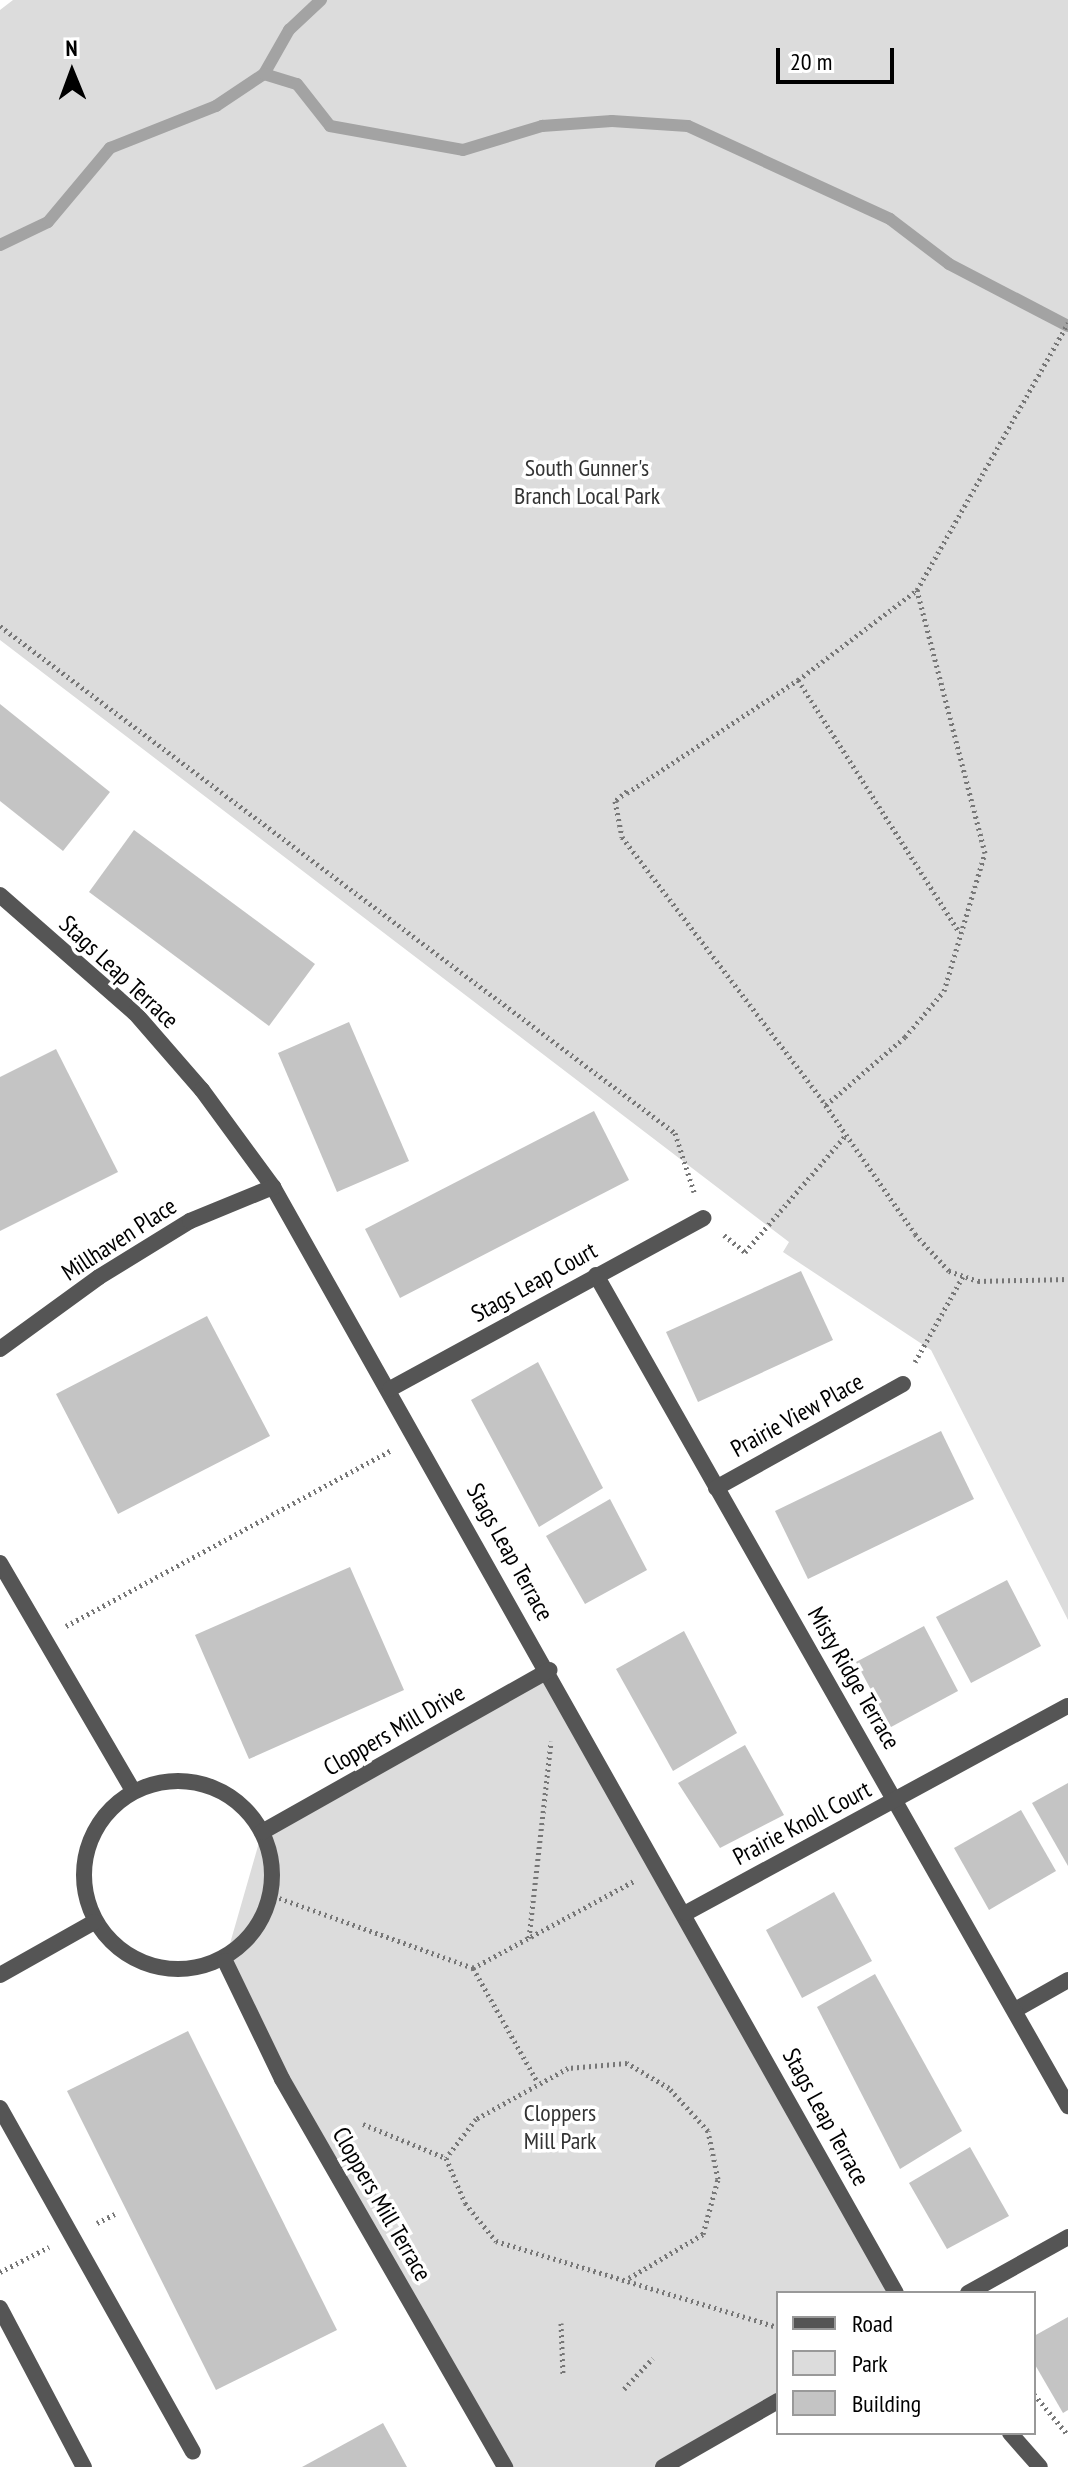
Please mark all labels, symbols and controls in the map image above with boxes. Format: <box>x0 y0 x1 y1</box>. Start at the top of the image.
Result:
north arrow <box>32 32 112 112</box>
scale bar <box>780 32 898 82</box>
text: N <box>65 34 78 62</box>
text: 20 m <box>790 46 832 77</box>
park label: South Gunner's Branch Local Park <box>514 454 660 510</box>
street label: Stags Leap Terrace <box>53 909 185 1035</box>
street label: Millhaven Place <box>56 1191 182 1287</box>
street label: Stags Leap Court <box>466 1236 602 1328</box>
street label: Prairie View Place <box>725 1367 869 1463</box>
street label: Stags Leap Terrace <box>460 1478 560 1626</box>
street label: Misty Ridge Terrace <box>801 1601 907 1755</box>
street label: Cloppers Mill Drive <box>318 1678 470 1782</box>
street label: Prairie Knoll Court <box>728 1775 876 1871</box>
street label: Stags Leap Terrace <box>776 2043 876 2191</box>
park label: Cloppers Mill Park <box>524 2099 596 2155</box>
street label: Cloppers Mill Terrace <box>326 2122 438 2286</box>
legend <box>776 2291 1036 2435</box>
text: Road <box>852 2308 893 2339</box>
text: Park <box>852 2348 888 2379</box>
text: Building <box>852 2388 921 2419</box>

